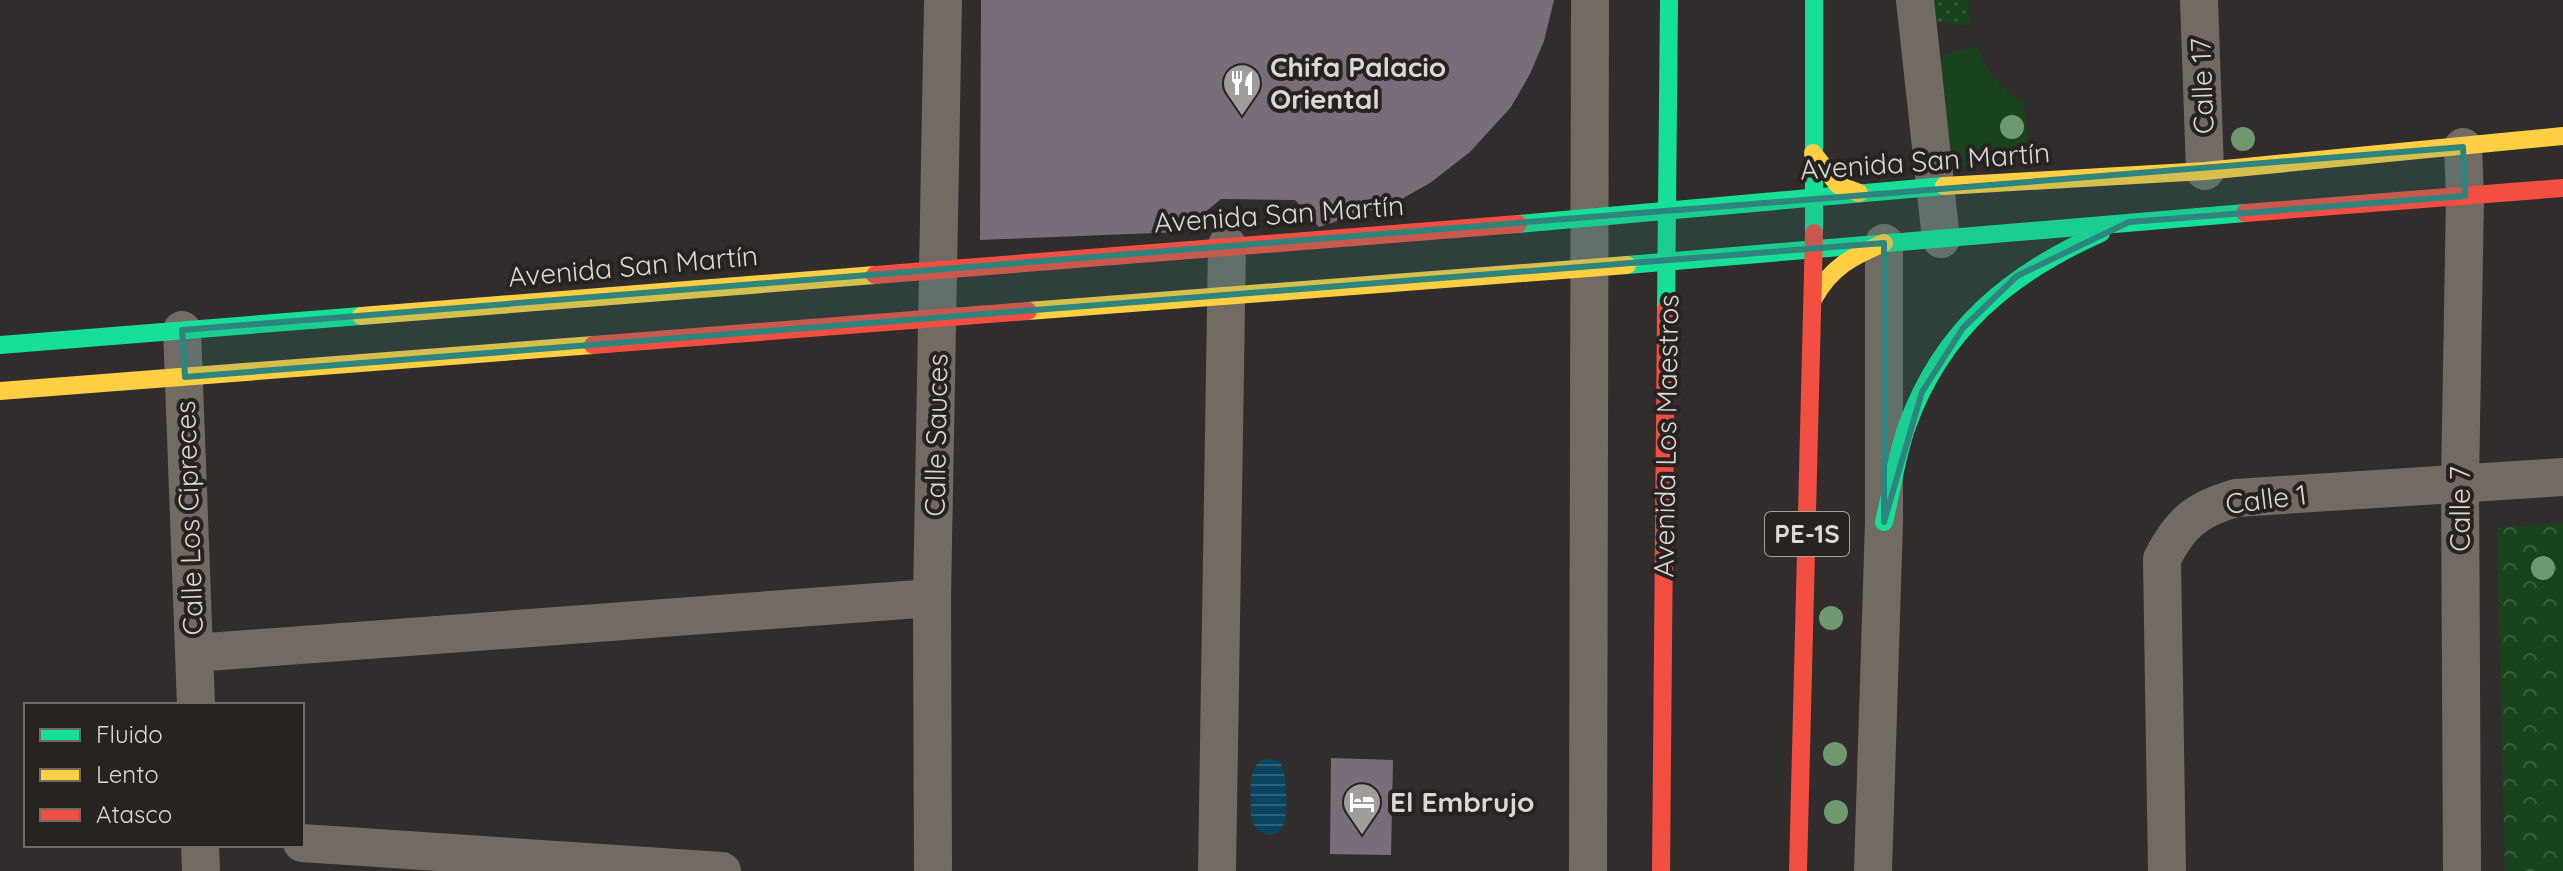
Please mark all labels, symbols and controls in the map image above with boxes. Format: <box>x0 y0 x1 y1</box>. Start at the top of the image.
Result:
street label: Calle 17 <box>2182 37 2221 135</box>
place label: Chifa Palacio Oriental <box>1270 49 1446 116</box>
restaurant icon: Chifa Palacio Oriental <box>1221 62 1263 117</box>
street label: Avenida San Martín <box>1799 134 2051 187</box>
street label: Avenida San Martín <box>1153 187 1405 240</box>
street label: Avenida San Martín <box>507 237 759 294</box>
street label: Avenida Los Maestros <box>1646 294 1685 578</box>
street label: Calle Sauces <box>917 353 954 517</box>
street label: Calle Los Cipreces <box>167 400 210 636</box>
street label: Calle 7 <box>2442 466 2477 552</box>
street label: Calle 1 <box>2223 476 2309 521</box>
road number: PE-1S <box>1765 512 1849 556</box>
legend <box>24 703 304 847</box>
text: Fluido <box>96 719 163 749</box>
text: Lento <box>96 759 159 789</box>
hotel icon: El Embrujo <box>1341 781 1383 836</box>
place label: El Embrujo <box>1390 784 1535 819</box>
text: Atasco <box>96 799 172 829</box>

